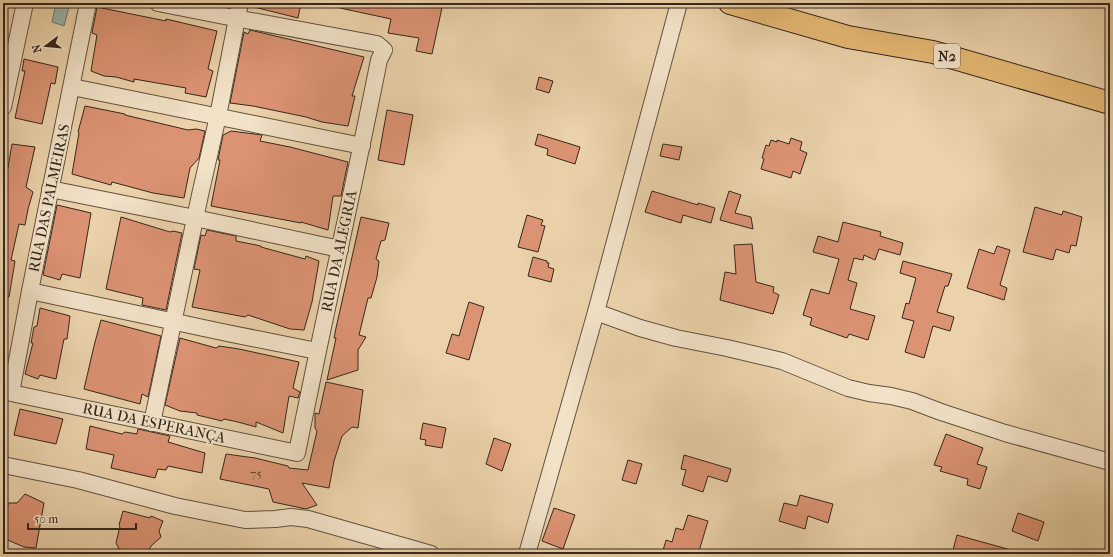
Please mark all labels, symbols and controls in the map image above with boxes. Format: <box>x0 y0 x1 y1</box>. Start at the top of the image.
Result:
north arrow <box>26 26 66 66</box>
text: N <box>29 42 44 54</box>
road number: N2 <box>934 44 960 68</box>
street label: RUA DAS PALMEIRAS <box>24 122 74 274</box>
street label: RUA DA ALEGRIA <box>317 188 361 313</box>
street label: RUA DA ESPERANÇA <box>81 399 227 447</box>
house number: 75 <box>250 466 262 481</box>
scale bar <box>28 505 136 531</box>
text: 50 m <box>34 512 58 526</box>

